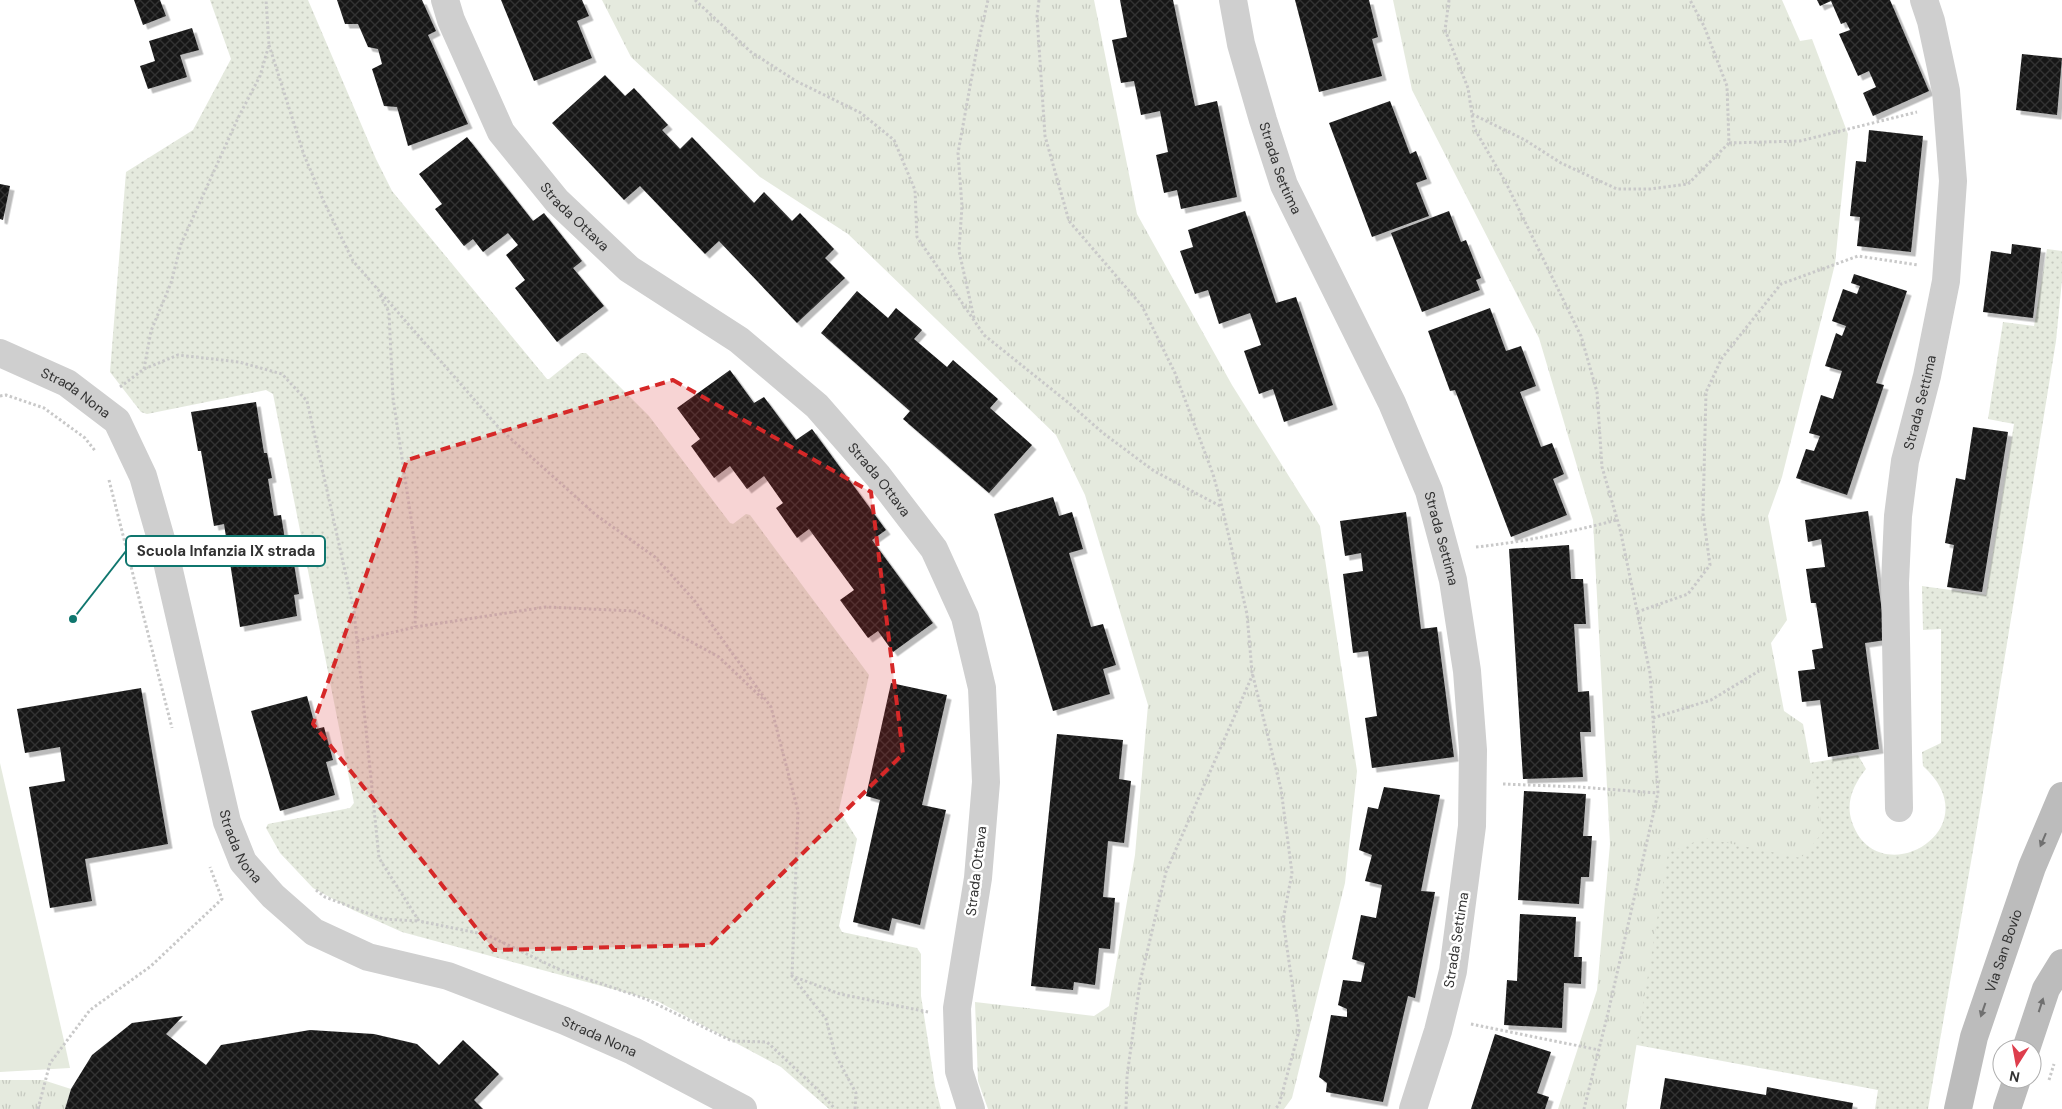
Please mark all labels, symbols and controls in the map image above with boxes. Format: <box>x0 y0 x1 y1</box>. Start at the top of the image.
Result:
street label: Strada Settima <box>1255 120 1306 217</box>
street label: Strada Ottava <box>536 179 613 255</box>
street label: Strada Settima <box>1899 354 1940 452</box>
street label: Strada Nona <box>38 364 114 422</box>
street label: Strada Ottava <box>844 439 915 520</box>
street label: Strada Settima <box>1420 489 1463 587</box>
callout: Scuola Infanzia IX strada <box>126 536 325 566</box>
text: Scuola Infanzia IX strada <box>137 541 315 561</box>
street label: Strada Nona <box>215 808 266 887</box>
street label: Strada Ottava <box>962 825 990 917</box>
one-way arrow <box>2039 833 2047 848</box>
street label: Strada Settima <box>1440 891 1472 989</box>
street label: Via San Bovio <box>1981 907 2026 995</box>
one-way arrow <box>2038 997 2045 1012</box>
one-way arrow <box>1979 1003 1987 1018</box>
street label: Strada Nona <box>559 1012 640 1061</box>
north arrow <box>1992 1039 2042 1089</box>
text: N <box>2008 1067 2021 1087</box>

